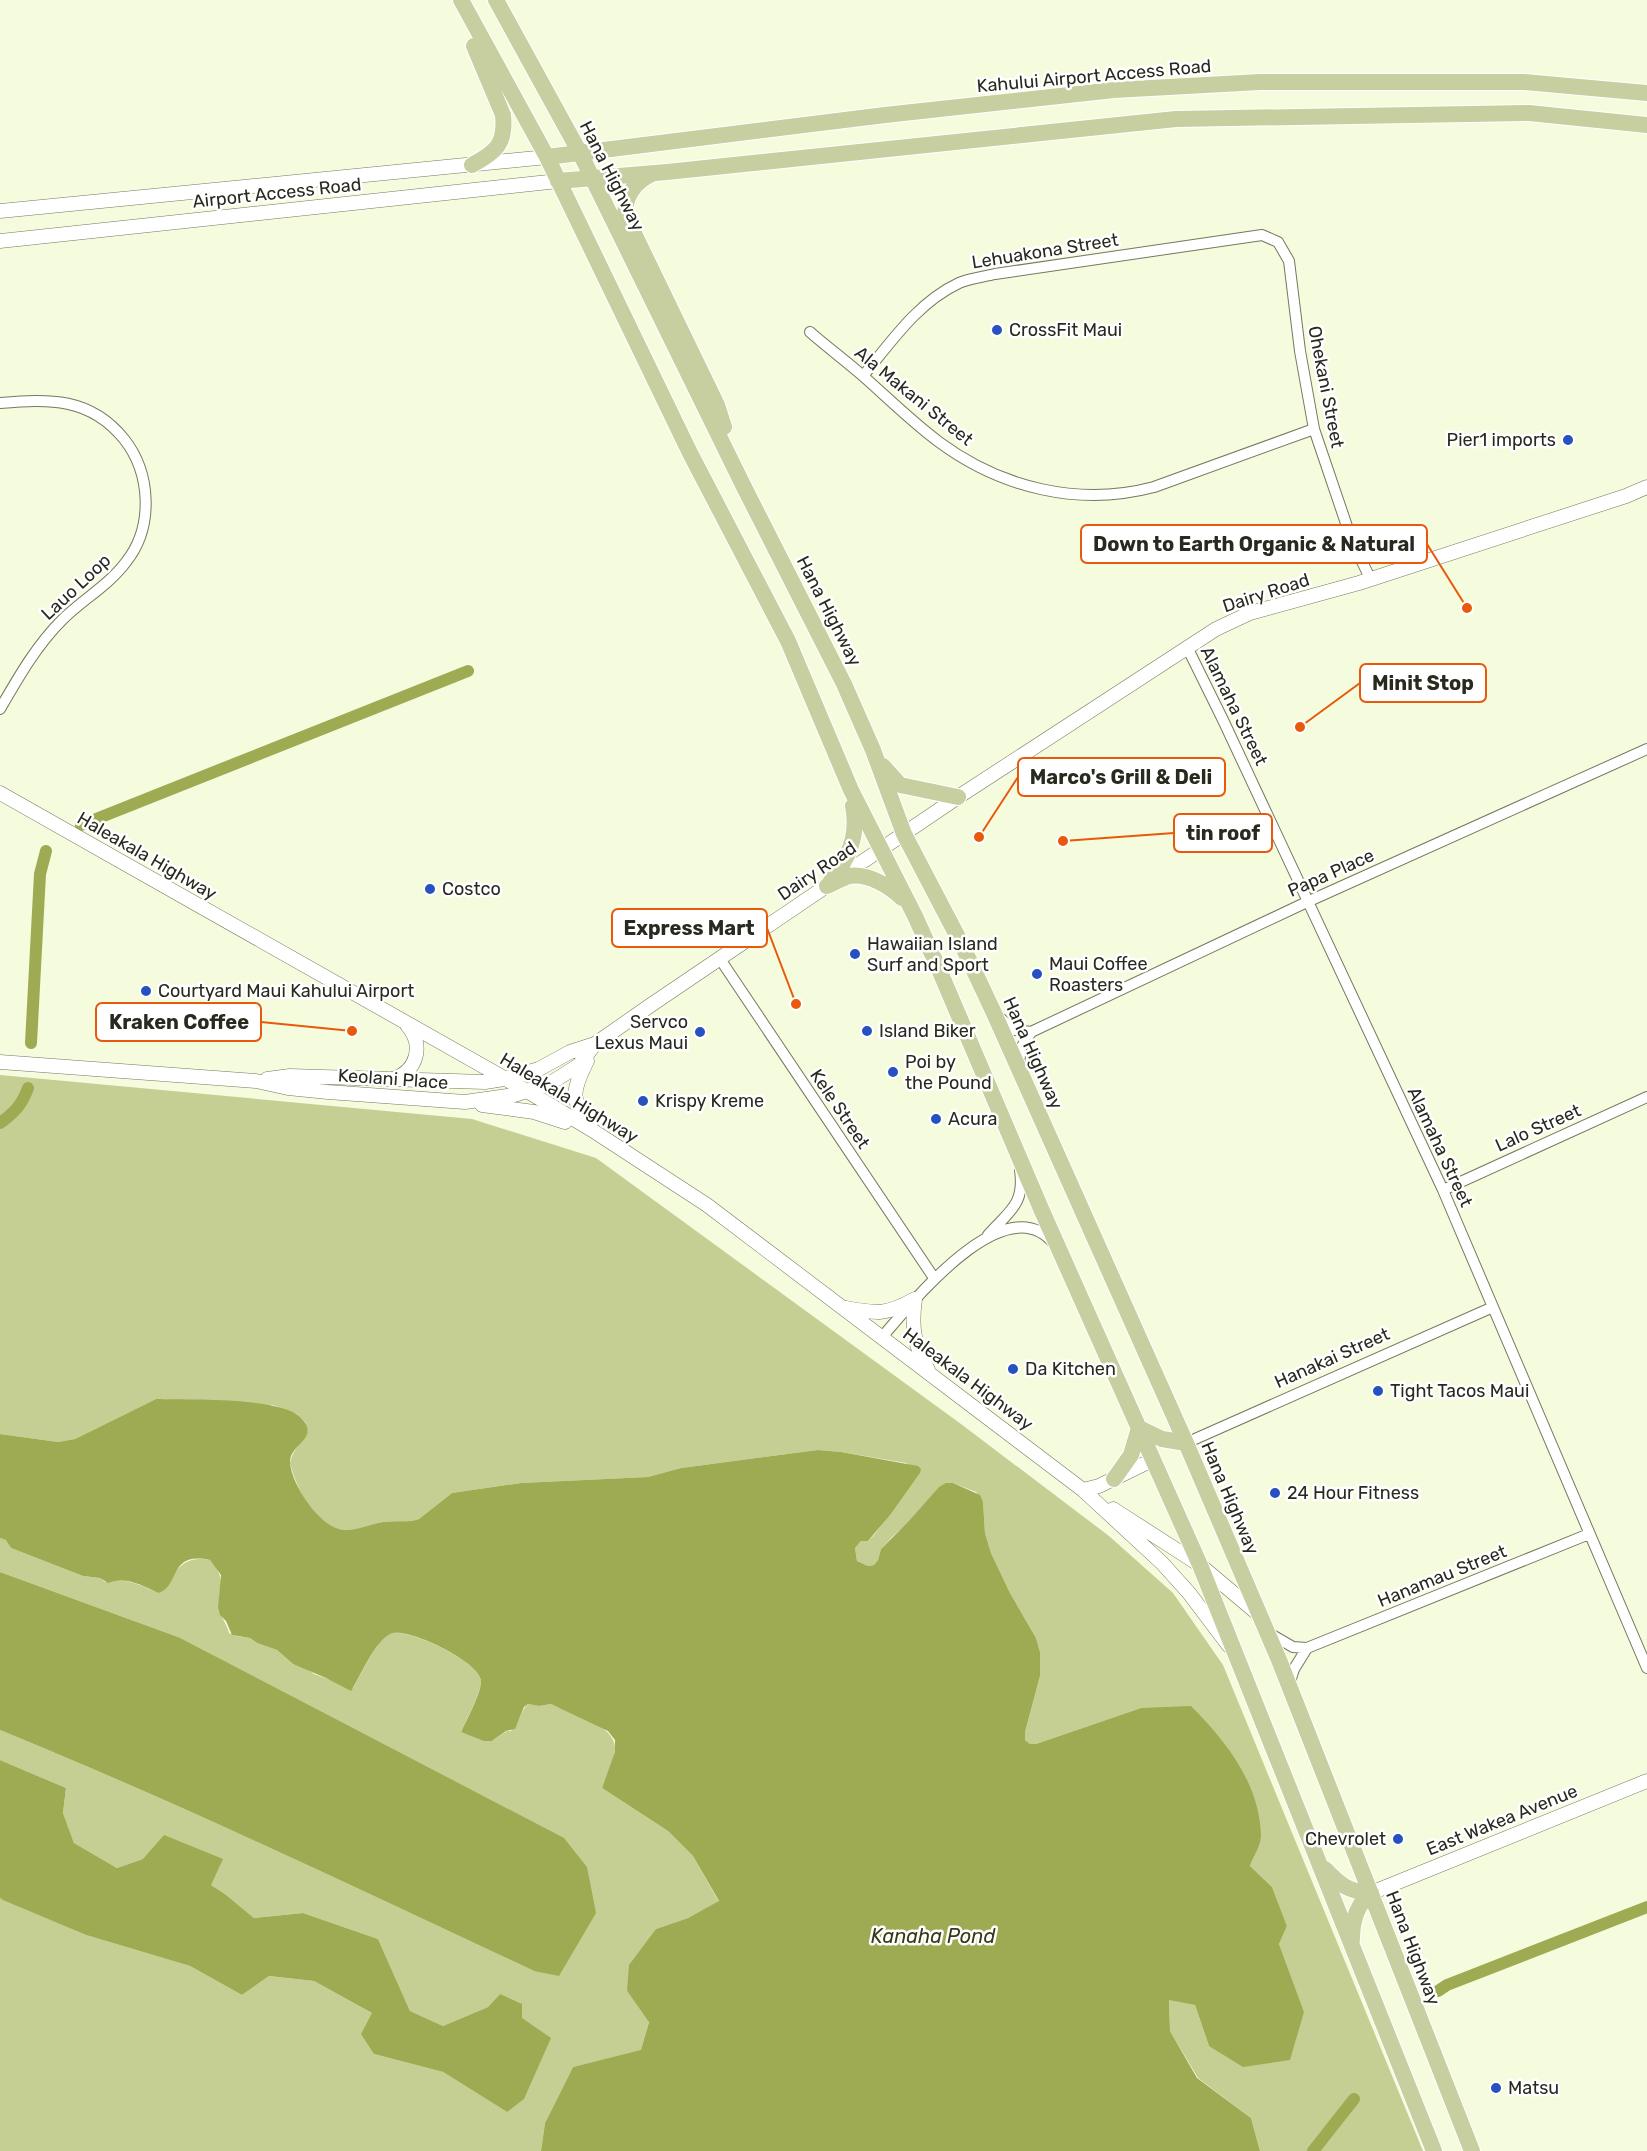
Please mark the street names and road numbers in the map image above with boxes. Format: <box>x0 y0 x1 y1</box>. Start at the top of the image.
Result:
street label: Kahului Airport Access Road <box>976 55 1212 97</box>
street label: Hana Highway <box>575 117 649 235</box>
street label: Airport Access Road <box>192 173 362 213</box>
street label: Lehuakona Street <box>970 229 1120 273</box>
street label: Ohekani Street <box>1303 324 1349 450</box>
street label: Ala Makani Street <box>850 342 978 450</box>
street label: Lauo Loop <box>37 549 115 625</box>
street label: Hana Highway <box>792 552 866 670</box>
street label: Dairy Road <box>1220 569 1312 617</box>
street label: Alamaha Street <box>1196 643 1272 769</box>
street label: Haleakala Highway <box>73 807 221 905</box>
street label: Dairy Road <box>774 837 860 905</box>
street label: Papa Place <box>1284 844 1378 902</box>
street label: Hana Highway <box>998 993 1068 1113</box>
street label: Haleakala Highway <box>496 1048 642 1148</box>
street label: Keolani Place <box>337 1064 449 1094</box>
street label: Kele Street <box>805 1065 875 1153</box>
street label: Alamaha Street <box>1403 1084 1477 1210</box>
street label: Lalo Street <box>1492 1099 1584 1157</box>
street label: Haleakala Highway <box>898 1323 1038 1435</box>
street label: Hanakai Street <box>1271 1323 1393 1393</box>
street label: Hana Highway <box>1196 1438 1264 1558</box>
street label: Hanamau Street <box>1374 1540 1510 1612</box>
street label: East Wakea Avenue <box>1423 1780 1581 1860</box>
street label: Hana Highway <box>1381 1888 1445 2008</box>

